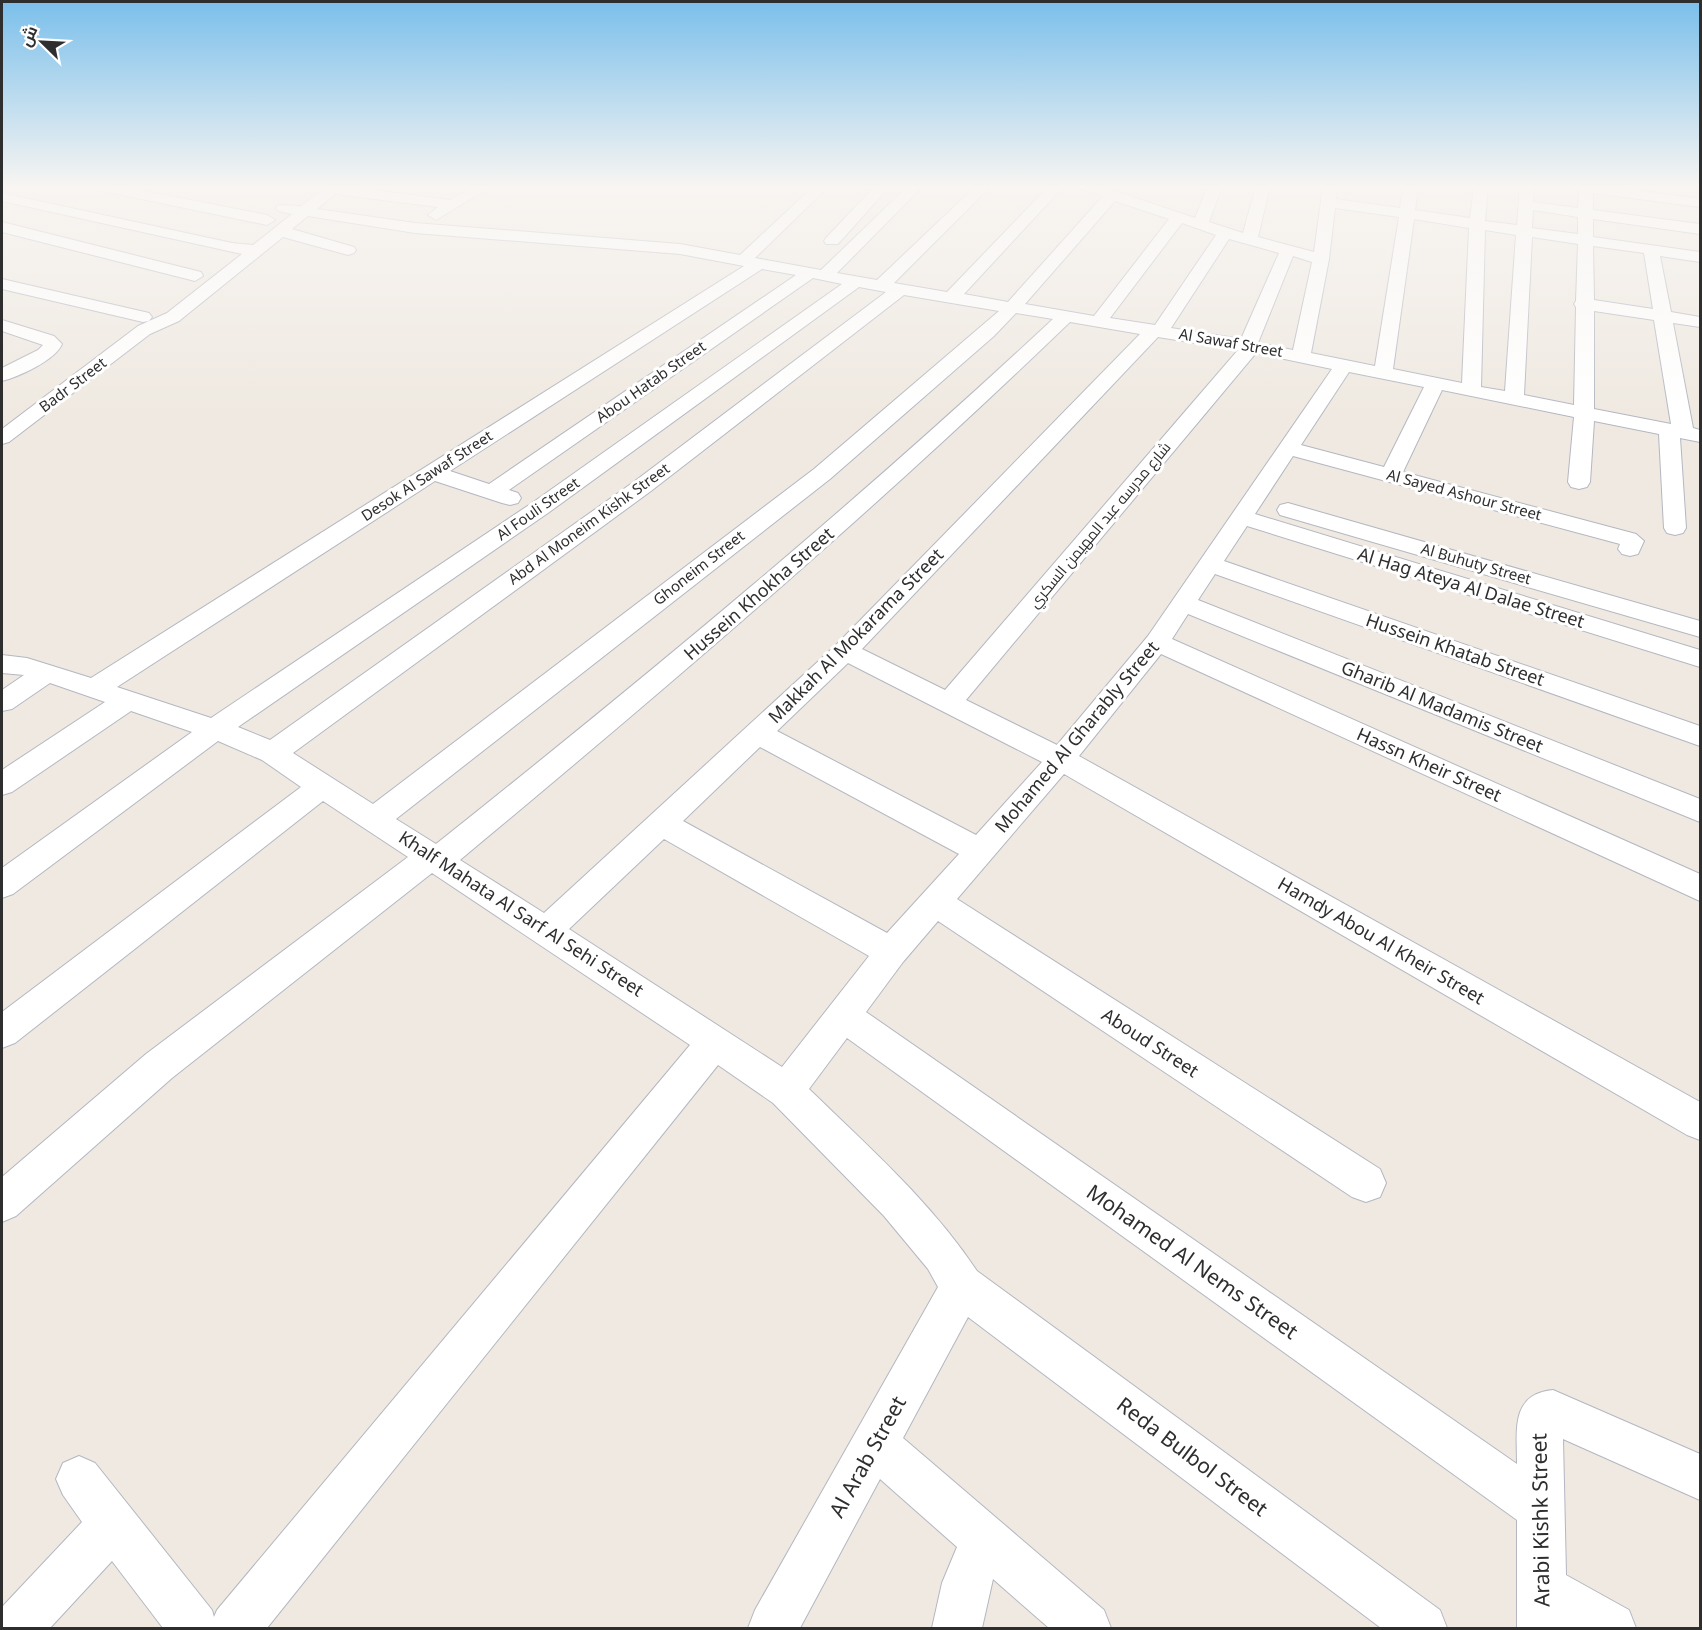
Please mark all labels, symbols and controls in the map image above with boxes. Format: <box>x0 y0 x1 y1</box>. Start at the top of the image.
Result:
north arrow <box>12 12 72 72</box>
text: ش <box>14 22 43 50</box>
street label: Al Sawaf Street <box>1178 323 1285 361</box>
street label: Abou Hatab Street <box>592 336 710 426</box>
street label: Badr Street <box>35 352 111 416</box>
street label: Desok Al Sawaf Street <box>357 425 496 525</box>
street label: شارع مدرسه عبد المهيمن السكري <box>1024 437 1177 613</box>
street label: Abd Al Moneim Kishk Street <box>504 457 674 589</box>
street label: Al Sayed Ashour Street <box>1385 464 1544 524</box>
street label: Al Fouli Street <box>492 472 583 544</box>
street label: Hussein Khokha Street <box>678 521 839 665</box>
street label: Ghoneim Street <box>649 525 749 609</box>
street label: Al Buhuty Street <box>1419 538 1534 588</box>
street label: Al Hag Ateya Al Dalae Street <box>1355 541 1588 633</box>
street label: Makkah Al Mokarama Street <box>763 542 948 728</box>
street label: Hussein Khatab Street <box>1363 607 1548 691</box>
street label: Mohamed Al Gharably Street <box>989 635 1164 837</box>
street label: Gharib Al Madamis Street <box>1338 655 1547 758</box>
street label: Hassn Kheir Street <box>1353 721 1506 807</box>
street label: Khalf Mahata Al Sarf Al Sehi Street <box>394 825 649 1002</box>
street label: Hamdy Abou Al Kheir Street <box>1274 871 1490 1009</box>
street label: Aboud Street <box>1098 1002 1204 1083</box>
street label: Mohamed Al Nems Street <box>1081 1177 1304 1345</box>
street label: Al Arab Street <box>822 1390 912 1522</box>
street label: Reda Bulbol Street <box>1111 1390 1274 1522</box>
street label: Arabi Kishk Street <box>1524 1432 1556 1607</box>

